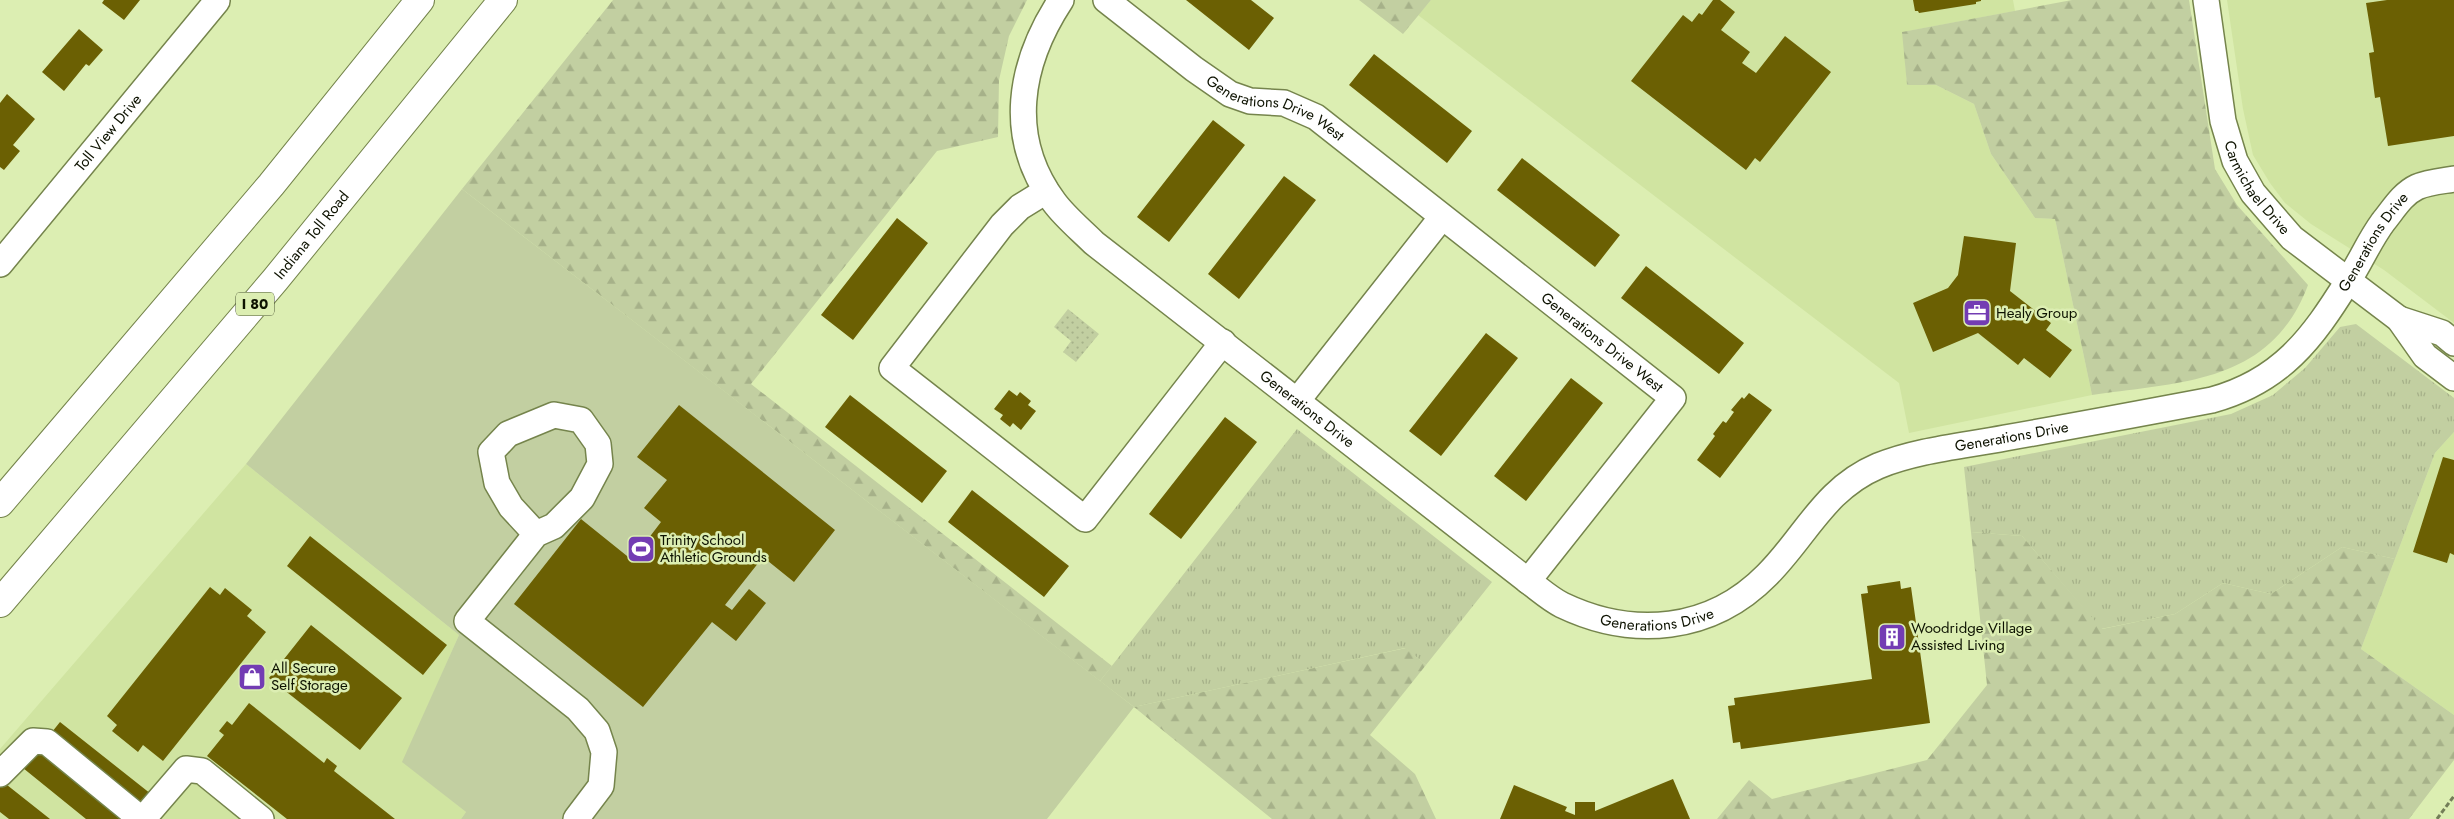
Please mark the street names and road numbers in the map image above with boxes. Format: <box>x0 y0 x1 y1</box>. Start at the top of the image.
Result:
street label: Generations Drive West <box>1202 70 1349 147</box>
street label: Toll View Drive <box>70 89 147 176</box>
street label: Carmichael Drive <box>2218 138 2296 240</box>
street label: Indiana Toll Road <box>269 186 354 284</box>
street label: Generations Drive <box>2333 187 2413 296</box>
street label: Generations Drive West <box>1536 287 1668 398</box>
road number: I 80 <box>236 292 274 316</box>
street label: Generations Drive <box>1255 365 1359 453</box>
street label: Generations Drive <box>1953 416 2070 457</box>
street label: Generations Drive <box>1598 602 1717 637</box>

